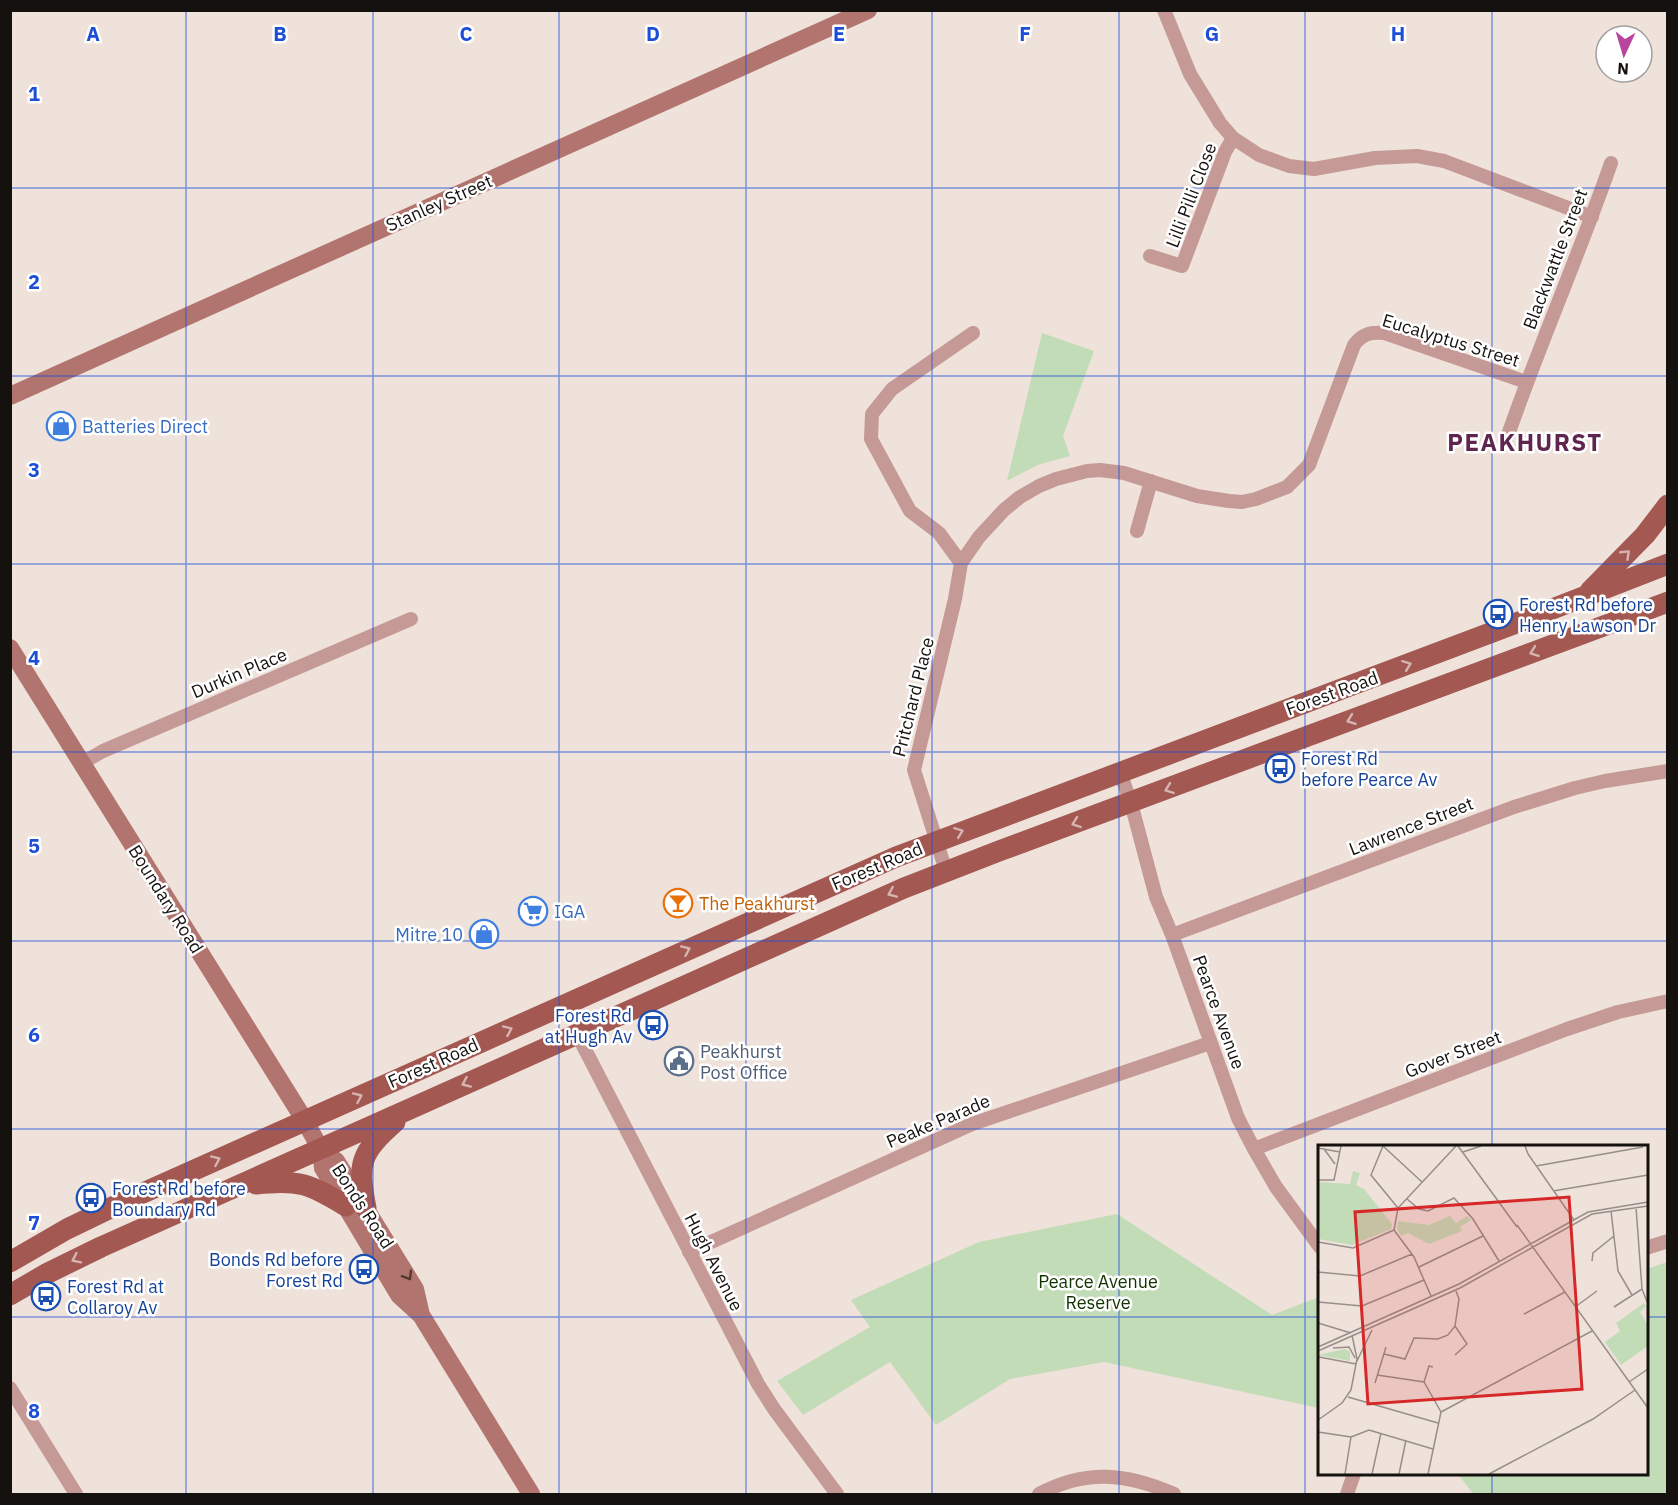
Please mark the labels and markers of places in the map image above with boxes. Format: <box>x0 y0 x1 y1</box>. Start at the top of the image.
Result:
shop icon: Batteries Direct <box>45 410 77 442</box>
place label: Batteries Direct <box>82 415 208 438</box>
place label: Forest Rd before Henry Lawson Dr <box>1519 593 1657 637</box>
bus stop icon: Forest Rd before Henry Lawson Dr <box>1482 598 1514 630</box>
place label: Forest Rd before Pearce Av <box>1301 747 1438 791</box>
bus stop icon: Forest Rd before Pearce Av <box>1264 752 1296 784</box>
bar icon: The Peakhurst <box>662 887 694 919</box>
place label: The Peakhurst <box>699 892 815 915</box>
supermarket icon: IGA <box>517 895 549 927</box>
place label: IGA <box>554 900 586 923</box>
shop icon: Mitre 10 <box>468 918 500 950</box>
place label: Mitre 10 <box>395 923 463 946</box>
place label: Forest Rd at Hugh Av <box>545 1004 632 1048</box>
bus stop icon: Forest Rd at Hugh Av <box>637 1009 669 1041</box>
place label: Peakhurst Post Office <box>700 1040 788 1084</box>
public building icon: Peakhurst Post Office <box>663 1045 695 1077</box>
place label: Forest Rd before Boundary Rd <box>112 1177 246 1221</box>
bus stop icon: Forest Rd before Boundary Rd <box>75 1182 107 1214</box>
place label: Bonds Rd before Forest Rd <box>209 1248 343 1292</box>
bus stop icon: Bonds Rd before Forest Rd <box>348 1253 380 1285</box>
place label: Forest Rd at Collaroy Av <box>67 1275 164 1319</box>
bus stop icon: Forest Rd at Collaroy Av <box>30 1280 62 1312</box>

